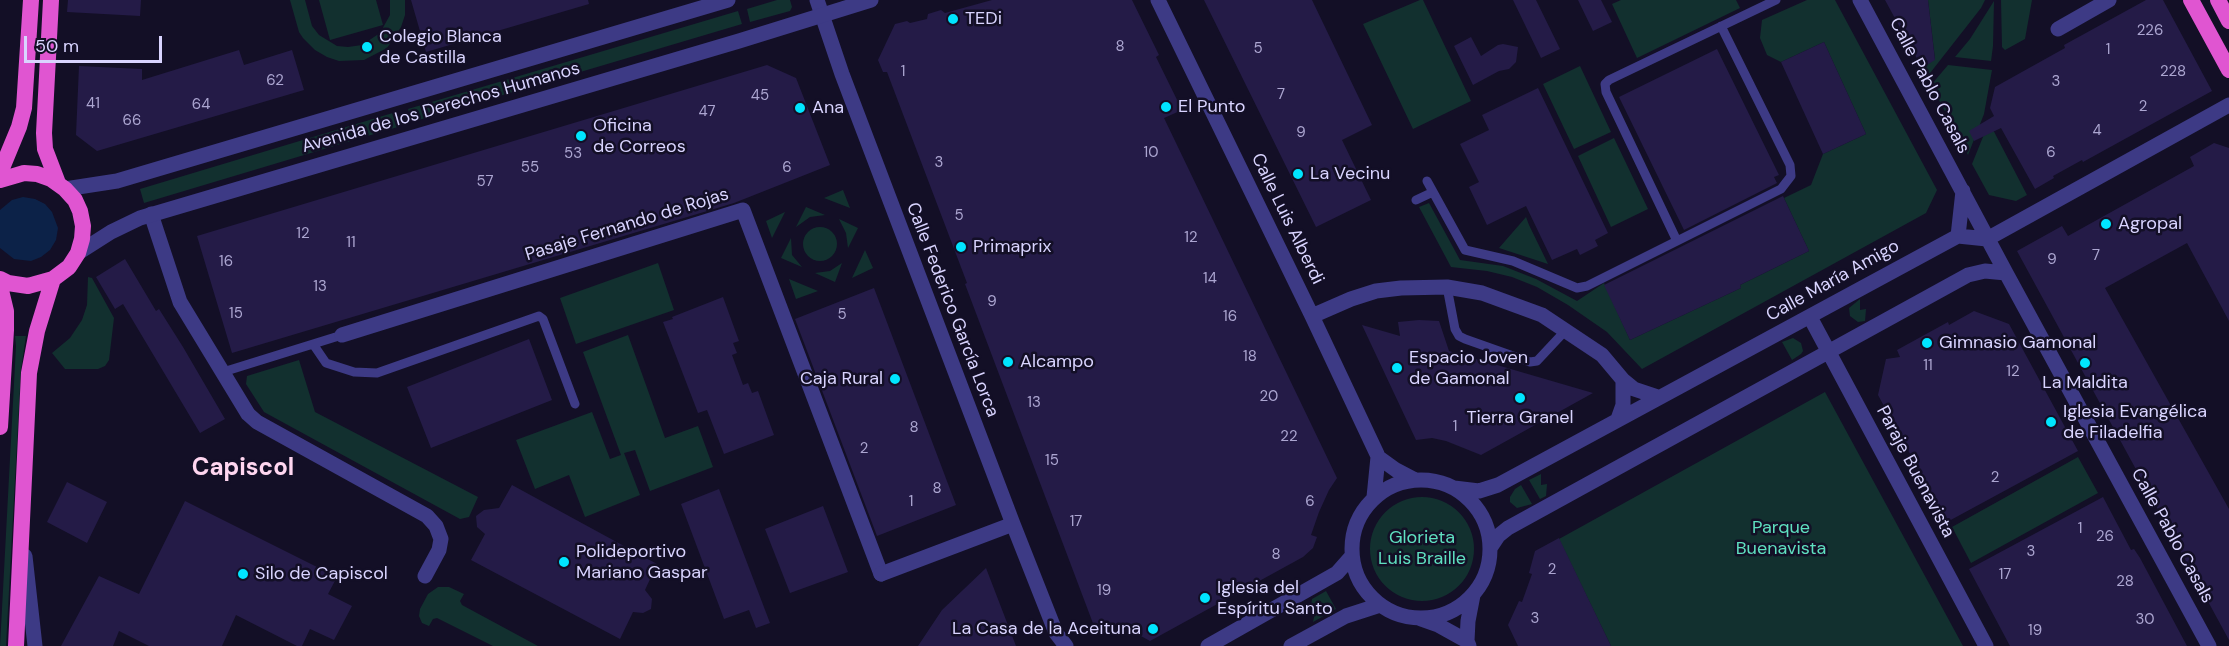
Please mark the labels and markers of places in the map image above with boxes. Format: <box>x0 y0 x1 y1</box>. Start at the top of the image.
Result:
place label: TEDi <box>965 8 1002 30</box>
marker: TEDi <box>946 12 960 26</box>
place label: Colegio Blanca de Castilla <box>379 26 502 68</box>
marker: Colegio Blanca de Castilla <box>360 40 374 54</box>
place label: El Punto <box>1178 96 1246 118</box>
place label: Ana <box>812 97 844 119</box>
marker: El Punto <box>1159 100 1173 114</box>
marker: Ana <box>793 101 807 115</box>
place label: Oficina de Correos <box>593 115 686 158</box>
marker: Oficina de Correos <box>574 129 588 143</box>
place label: La Vecinu <box>1310 163 1390 185</box>
marker: La Vecinu <box>1291 167 1305 181</box>
place label: Agropal <box>2118 213 2182 235</box>
marker: Agropal <box>2099 217 2113 231</box>
place label: Primaprix <box>973 236 1051 258</box>
marker: Primaprix <box>954 240 968 254</box>
place label: Gimnasio Gamonal <box>1939 332 2096 354</box>
marker: Gimnasio Gamonal <box>1920 336 1934 350</box>
place label: Espacio Joven de Gamonal <box>1409 347 1528 389</box>
place label: Alcampo <box>1020 351 1094 373</box>
marker: Alcampo <box>1001 355 1015 369</box>
marker: La Maldita <box>2078 356 2092 370</box>
marker: Espacio Joven de Gamonal <box>1390 361 1404 375</box>
place label: Caja Rural <box>800 368 883 390</box>
marker: Caja Rural <box>888 372 902 386</box>
place label: La Maldita <box>2042 372 2128 394</box>
marker: Tierra Granel <box>1513 391 1527 405</box>
place label: Iglesia Evangélica de Filadelfia <box>2063 401 2207 444</box>
place label: Tierra Granel <box>1466 407 1574 429</box>
marker: Iglesia Evangélica de Filadelfia <box>2044 415 2058 429</box>
place label: Polideportivo Mariano Gaspar <box>576 541 708 584</box>
marker: Polideportivo Mariano Gaspar <box>557 555 571 569</box>
place label: Silo de Capiscol <box>255 563 388 585</box>
marker: Silo de Capiscol <box>236 567 250 581</box>
place label: Iglesia del Espíritu Santo <box>1217 577 1333 620</box>
marker: Iglesia del Espíritu Santo <box>1198 591 1212 605</box>
place label: La Casa de la Aceituna <box>952 618 1141 640</box>
marker: La Casa de la Aceituna <box>1146 622 1160 636</box>

